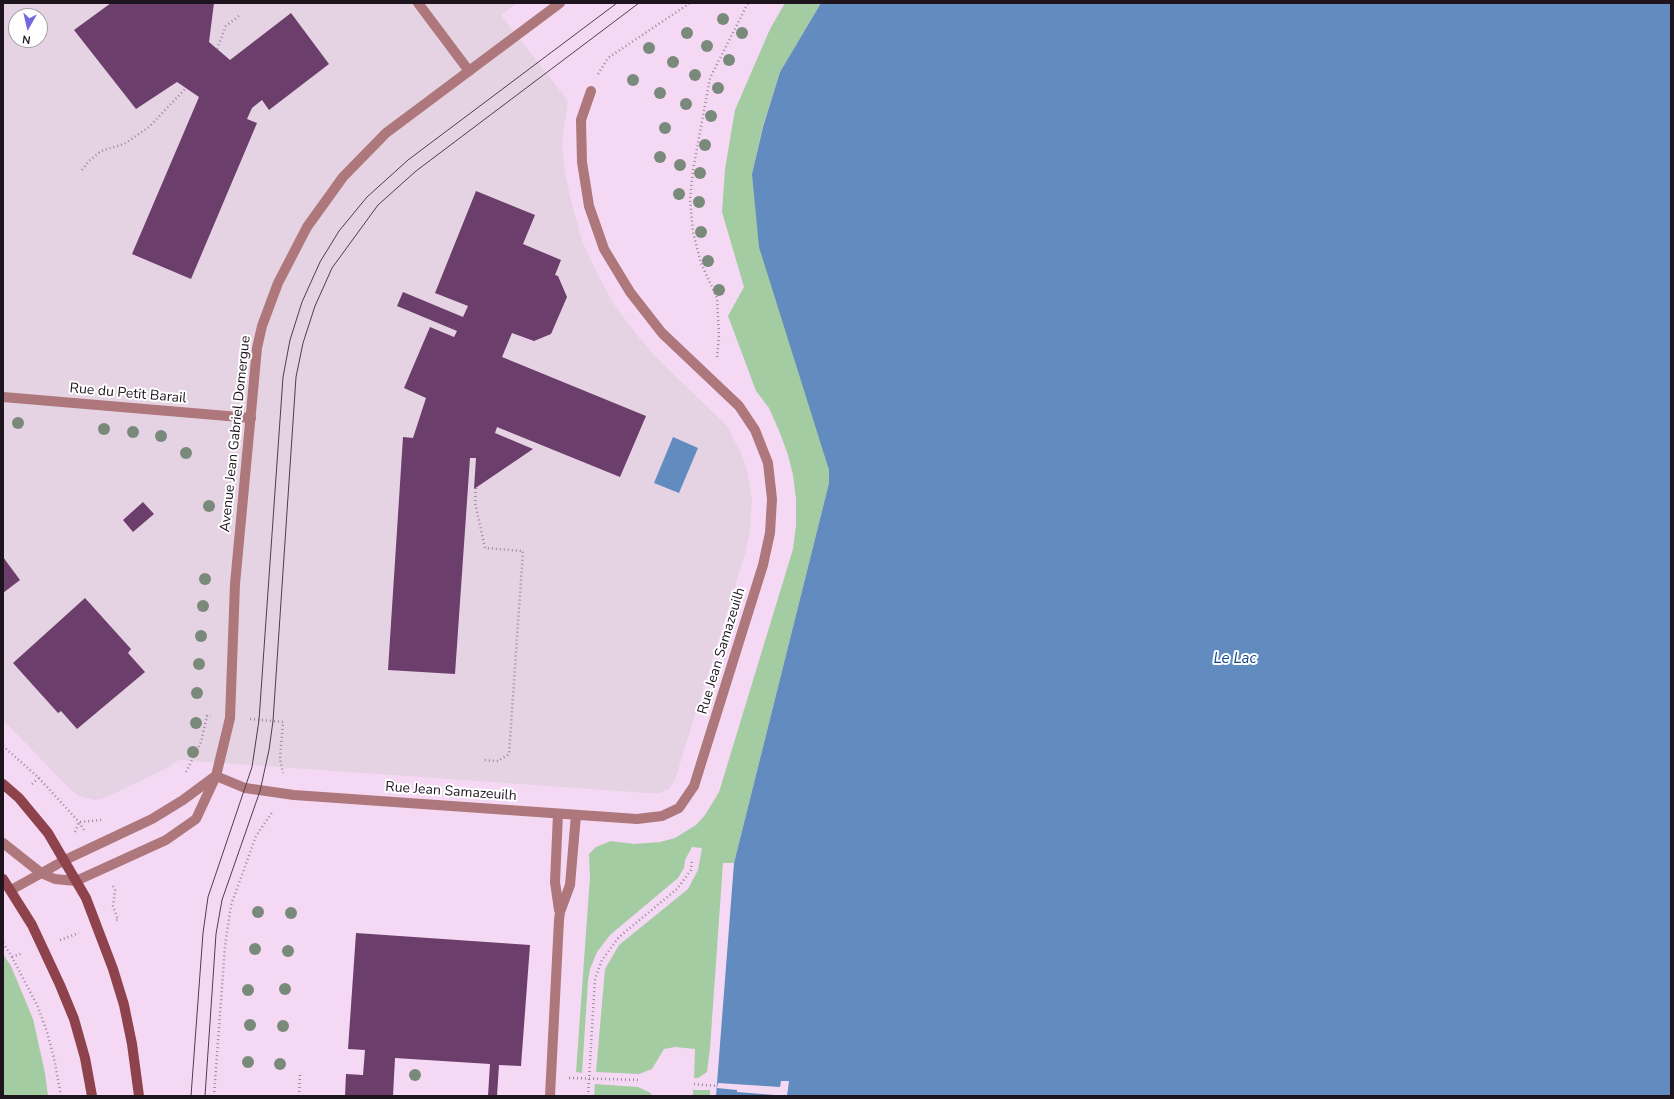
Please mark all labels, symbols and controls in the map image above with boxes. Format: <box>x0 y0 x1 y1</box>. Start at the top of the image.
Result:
north arrow <box>8 8 48 48</box>
text: N <box>21 31 32 47</box>
street label: Avenue Jean Gabriel Domergue <box>217 335 255 533</box>
street label: Rue du Petit Barail <box>69 381 187 407</box>
street label: Rue Jean Samazeuilh <box>695 586 749 716</box>
water label: Le Lac <box>1214 650 1256 668</box>
street label: Rue Jean Samazeuilh <box>385 779 517 805</box>

